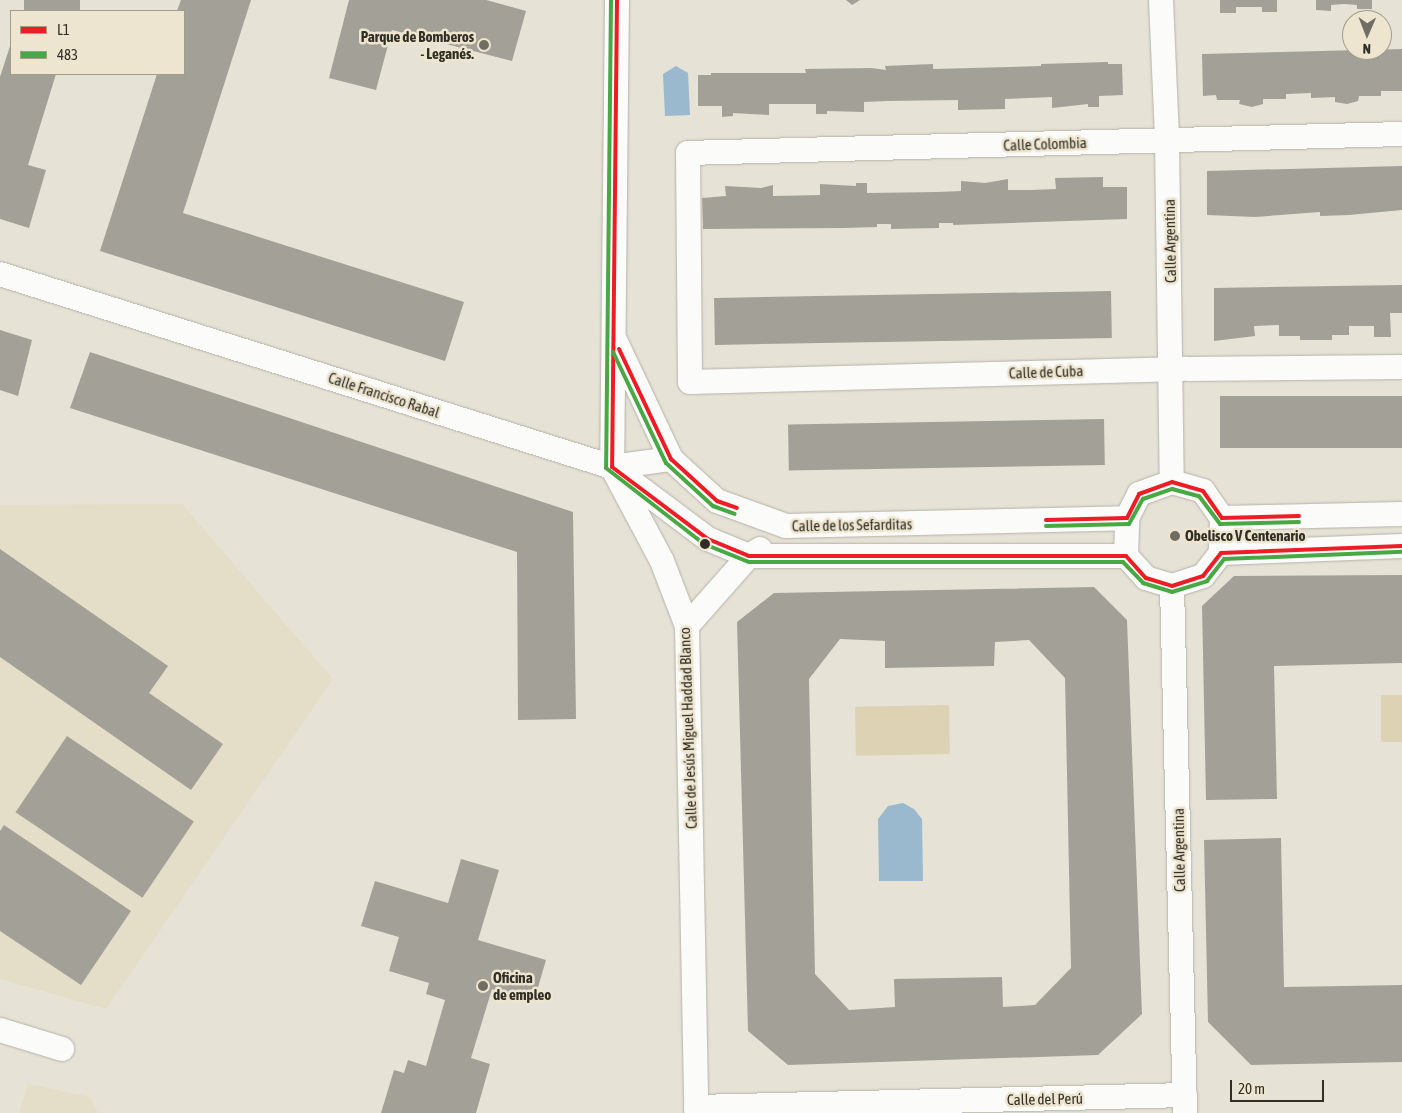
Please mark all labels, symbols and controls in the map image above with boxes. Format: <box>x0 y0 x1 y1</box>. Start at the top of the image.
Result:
legend <box>10 10 185 75</box>
north arrow <box>1342 10 1392 60</box>
text: L1 <box>57 21 70 38</box>
place label: Parque de Bomberos - Leganés. <box>361 27 474 62</box>
marker: Parque de Bomberos - Leganés. <box>478 39 490 51</box>
text: N <box>1362 41 1371 57</box>
text: 483 <box>57 46 78 63</box>
street label: Calle Colombia <box>1003 134 1087 154</box>
street label: Calle Argentina <box>1160 199 1180 283</box>
street label: Calle de Cuba <box>1008 362 1084 382</box>
street label: Calle Francisco Rabal <box>326 369 442 421</box>
street label: Calle de los Sefarditas <box>792 515 912 535</box>
place label: Obelisco V Centenario <box>1185 527 1305 545</box>
marker: Obelisco V Centenario <box>1169 530 1181 542</box>
unlabelled marker <box>700 539 710 549</box>
street label: Calle de Jesús Miguel Haddad Blanco <box>675 627 701 829</box>
street label: Calle Argentina <box>1169 808 1189 892</box>
place label: Oficina de empleo <box>493 968 551 1003</box>
marker: Oficina de empleo <box>477 980 489 992</box>
scale bar <box>1232 1070 1326 1102</box>
text: 20 m <box>1238 1080 1265 1097</box>
street label: Calle del Perú <box>1007 1089 1083 1109</box>

